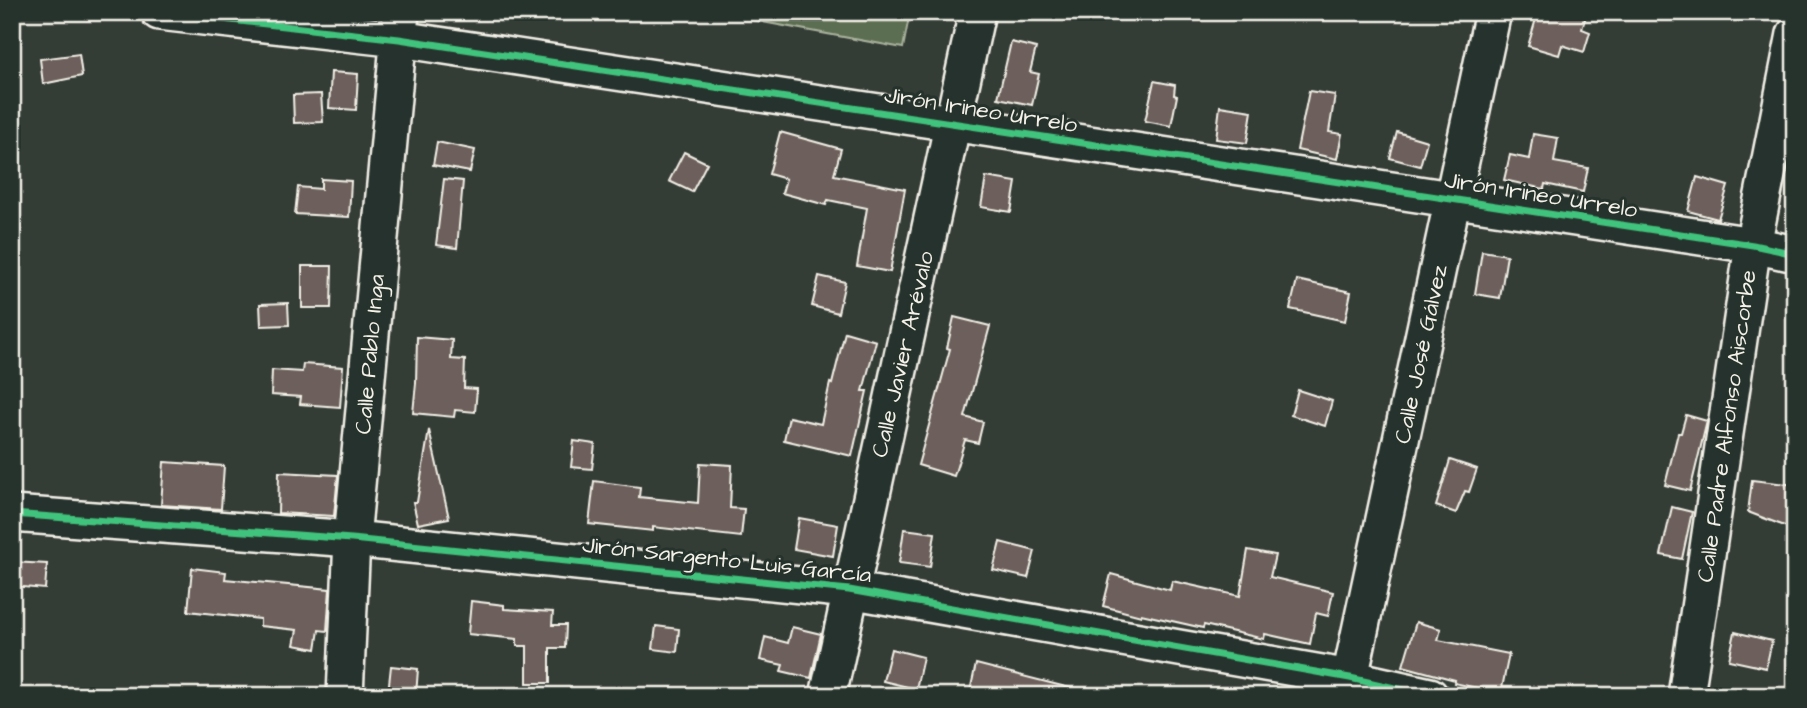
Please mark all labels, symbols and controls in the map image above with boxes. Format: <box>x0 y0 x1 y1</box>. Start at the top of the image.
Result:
street label: Jirón Irineo Urrelo <box>882 79 1080 141</box>
street label: Jirón Irineo Urrelo <box>1442 164 1640 226</box>
street label: Calle Javier Arévalo <box>864 248 942 460</box>
street label: Calle José Gálvez <box>1386 261 1456 447</box>
street label: Calle Padre Alfonso Aiscorbe <box>1689 268 1765 584</box>
street label: Calle Pablo Inga <box>347 272 394 435</box>
street label: Jirón Sargento Luis García <box>581 529 873 592</box>

